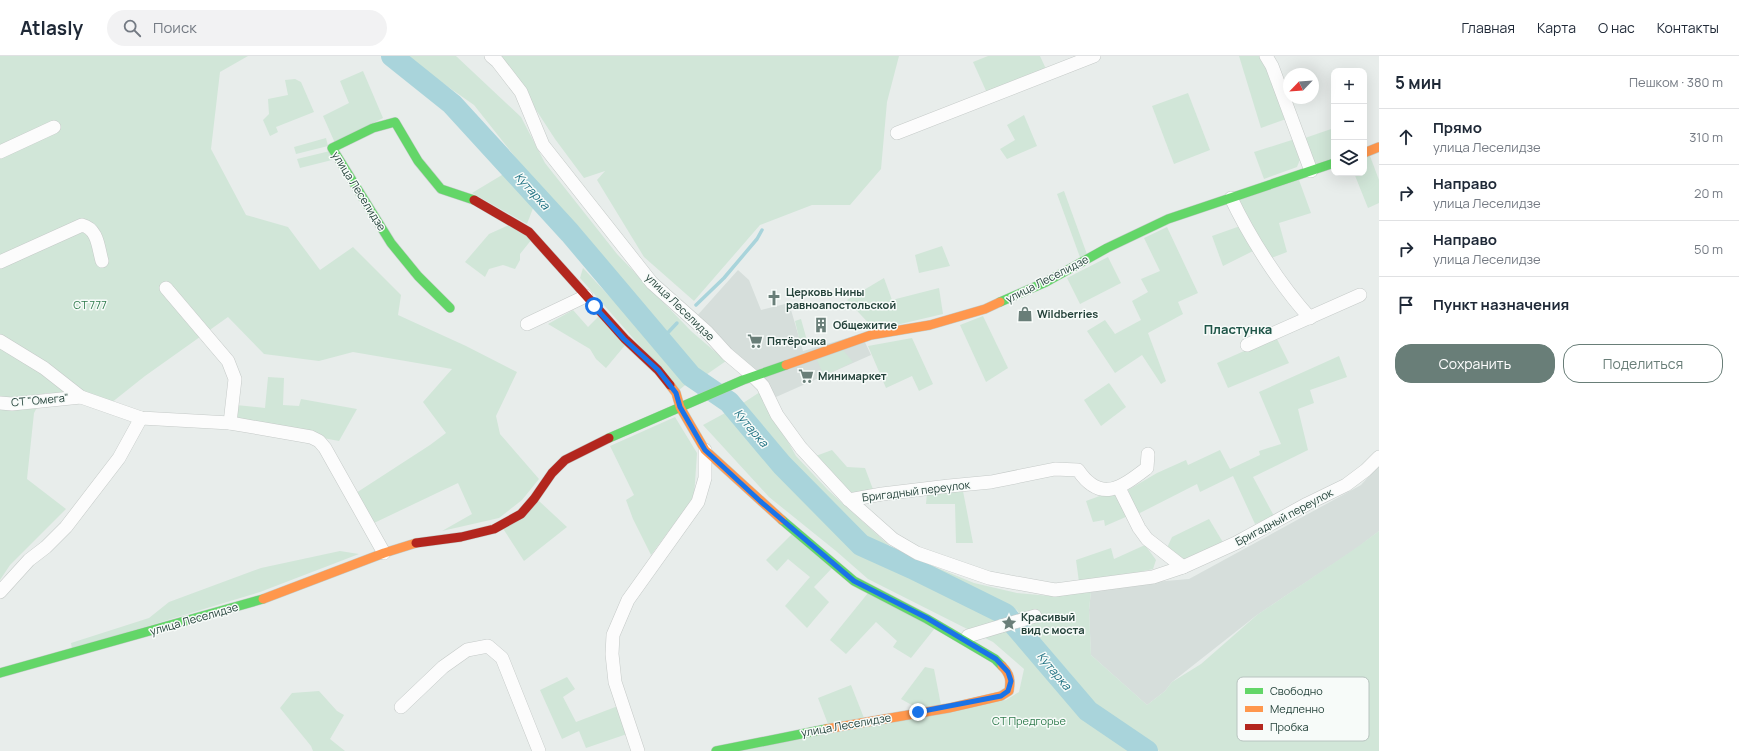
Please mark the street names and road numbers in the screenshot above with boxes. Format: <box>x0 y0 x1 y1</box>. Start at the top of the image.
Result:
street label: улица Леселидзе <box>329 148 390 234</box>
street label: улица Леселидзе <box>1003 251 1091 306</box>
street label: улица Леселидзе <box>642 270 719 344</box>
street label: СТ "Омега" <box>11 390 69 409</box>
street label: Бригадный переулок <box>861 476 971 505</box>
street label: Бригадный переулок <box>1232 484 1336 549</box>
street label: улица Леселидзе <box>148 599 240 638</box>
street label: улица Леселидзе <box>800 709 893 740</box>

